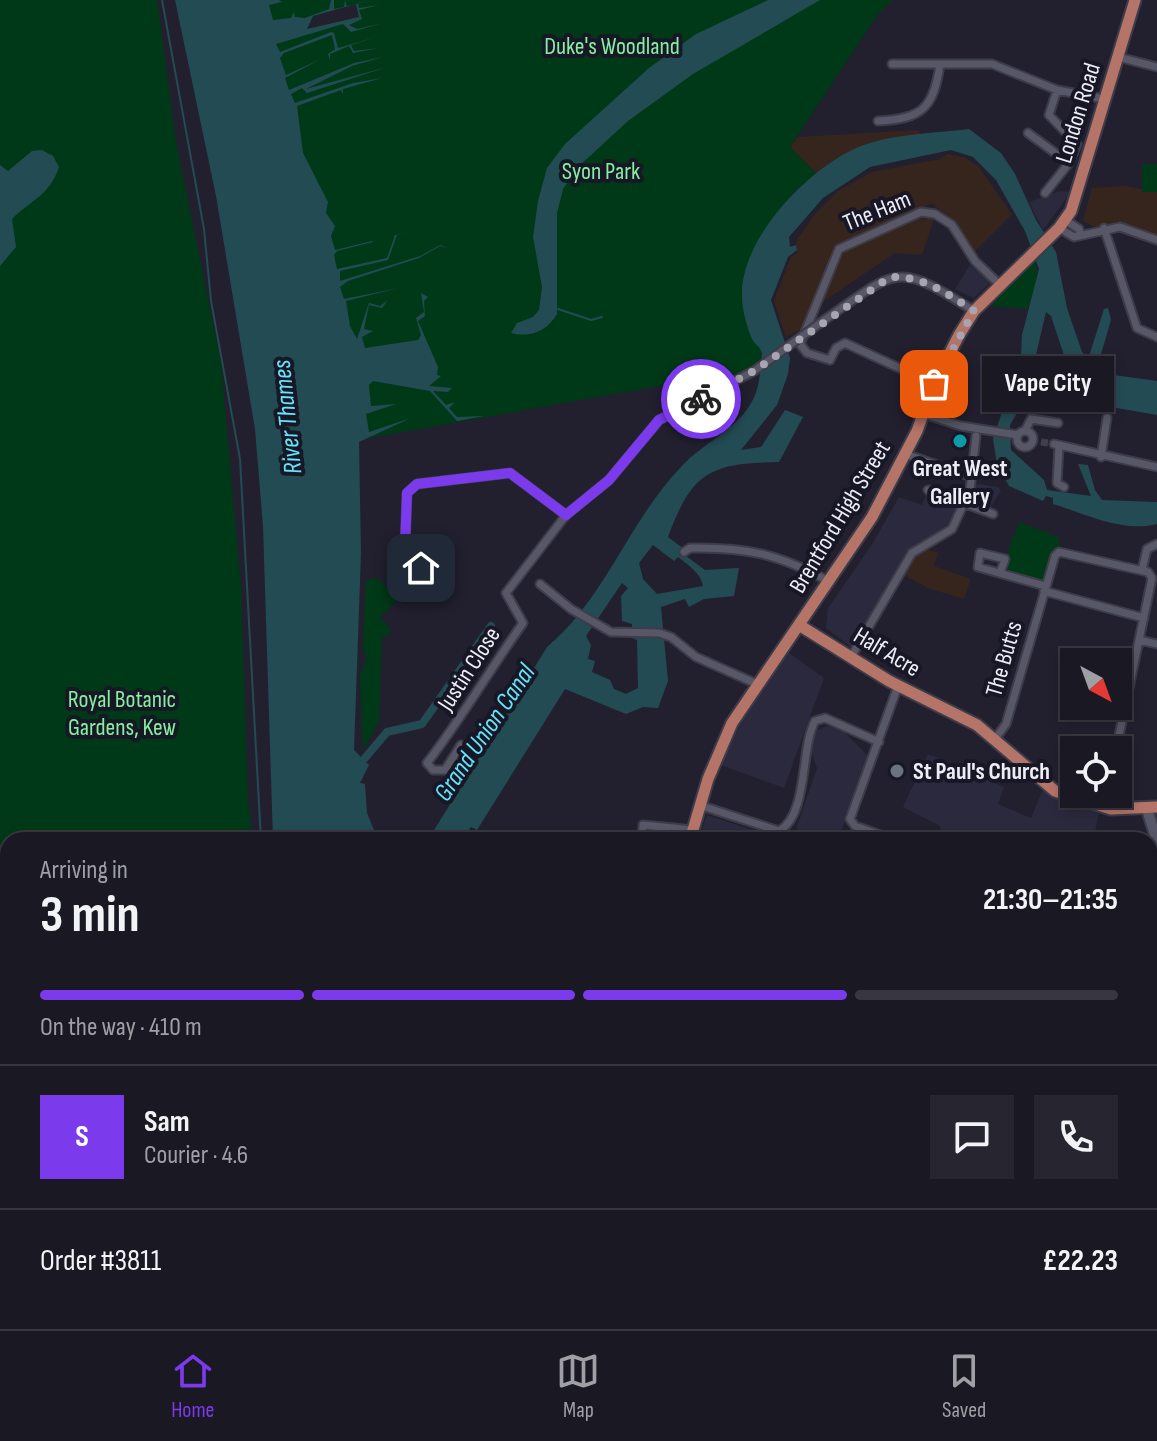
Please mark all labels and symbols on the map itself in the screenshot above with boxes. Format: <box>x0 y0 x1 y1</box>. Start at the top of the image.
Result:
park label: Duke's Woodland <box>544 32 680 61</box>
street label: London Road <box>1049 60 1107 166</box>
park label: Syon Park <box>562 157 640 186</box>
street label: The Ham <box>839 184 915 238</box>
pin <box>900 350 968 418</box>
callout: Vape City <box>982 356 1114 412</box>
water label: River Thames <box>267 358 309 476</box>
courier <box>661 359 741 439</box>
marker: Great West Gallery <box>951 432 969 450</box>
street label: Brentford High Street <box>783 436 897 598</box>
place label: Great West Gallery <box>912 454 1008 511</box>
pin <box>387 534 455 602</box>
street label: The Butts <box>979 618 1029 700</box>
street label: Half Acre <box>848 621 926 683</box>
street label: Justin Close <box>431 622 507 717</box>
north arrow <box>1060 648 1132 720</box>
water label: Grand Union Canal <box>428 658 543 807</box>
park label: Royal Botanic Gardens, Kew <box>68 685 176 742</box>
place label: St Paul's Church <box>913 757 1050 786</box>
marker: St Paul's Church <box>888 762 906 780</box>

